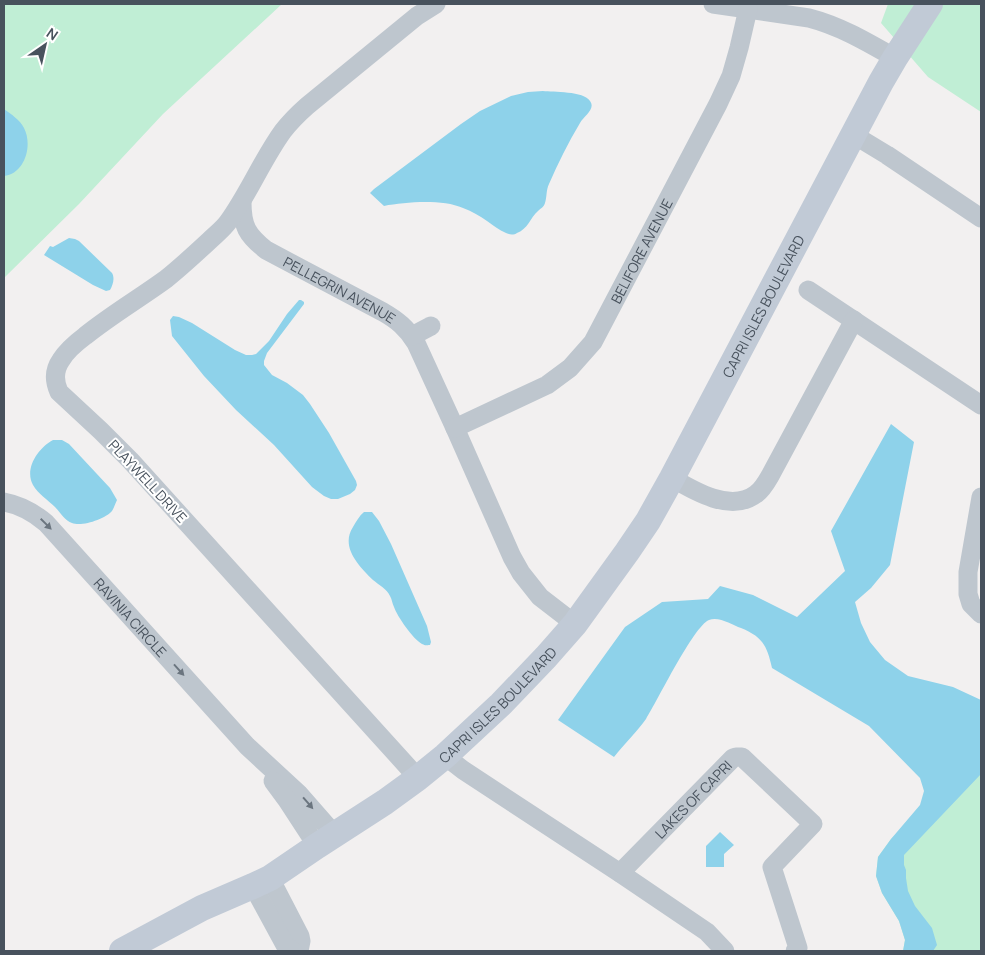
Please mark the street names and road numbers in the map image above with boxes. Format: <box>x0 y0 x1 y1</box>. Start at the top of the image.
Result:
street label: BELIFORE AVENUE <box>606 195 676 306</box>
street label: CAPRI ISLES BOULEVARD <box>717 232 808 381</box>
street label: PELLEGRIN AVENUE <box>280 252 400 327</box>
street label: PLAYWELL DRIVE <box>105 435 191 527</box>
street label: RAVINIA CIRCLE <box>90 573 171 661</box>
street label: CAPRI ISLES BOULEVARD <box>434 642 560 767</box>
street label: LAKES OF CAPRI <box>650 756 736 842</box>

